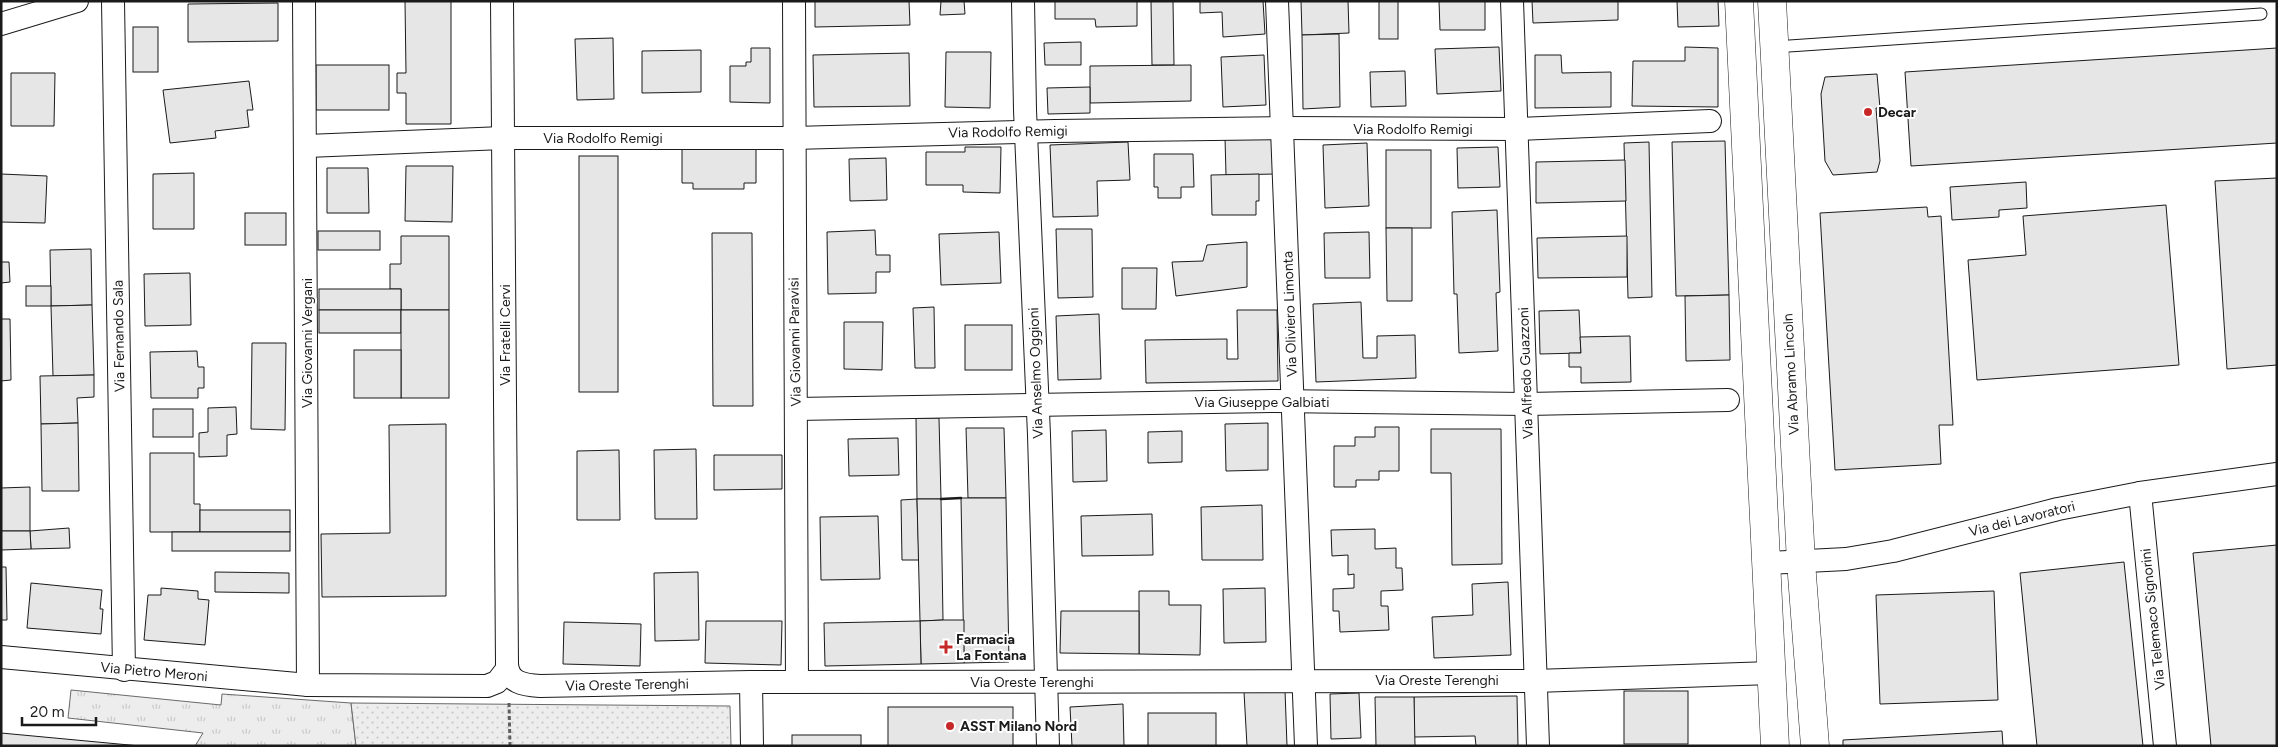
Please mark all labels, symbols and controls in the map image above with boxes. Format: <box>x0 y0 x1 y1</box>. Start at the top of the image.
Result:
place label: Decar <box>1878 104 1917 121</box>
marker: Decar <box>1862 106 1874 118</box>
street label: Via Rodolfo Remigi <box>1353 121 1473 138</box>
street label: Via Rodolfo Remigi <box>948 122 1068 142</box>
street label: Via Rodolfo Remigi <box>543 130 663 147</box>
street label: Via Oliviero Limonta <box>1279 251 1301 377</box>
street label: Via Giovanni Paravisi <box>785 277 805 407</box>
street label: Via Giovanni Vergani <box>299 278 316 408</box>
street label: Via Fernando Sala <box>110 280 128 392</box>
street label: Via Fratelli Cervi <box>497 284 514 386</box>
street label: Via Anselmo Oggioni <box>1025 307 1047 439</box>
street label: Via Alfredo Guazzoni <box>1515 307 1537 439</box>
street label: Via Abramo Lincoln <box>1779 313 1803 435</box>
street label: Via Giuseppe Galbiati <box>1194 394 1330 411</box>
street label: Via dei Lavoratori <box>1967 498 2077 540</box>
street label: Via Telemaco Signorini <box>2137 547 2169 691</box>
place label: Farmacia La Fontana <box>956 631 1026 664</box>
marker: Farmacia La Fontana <box>940 641 952 653</box>
street label: Via Pietro Meroni <box>100 659 208 685</box>
street label: Via Oreste Terenghi <box>1375 672 1499 689</box>
street label: Via Oreste Terenghi <box>970 674 1094 691</box>
street label: Via Oreste Terenghi <box>565 675 689 695</box>
scale bar <box>22 694 96 726</box>
text: 20 m <box>30 703 64 721</box>
place label: ASST Milano Nord <box>960 718 1077 735</box>
marker: ASST Milano Nord <box>944 720 956 732</box>

